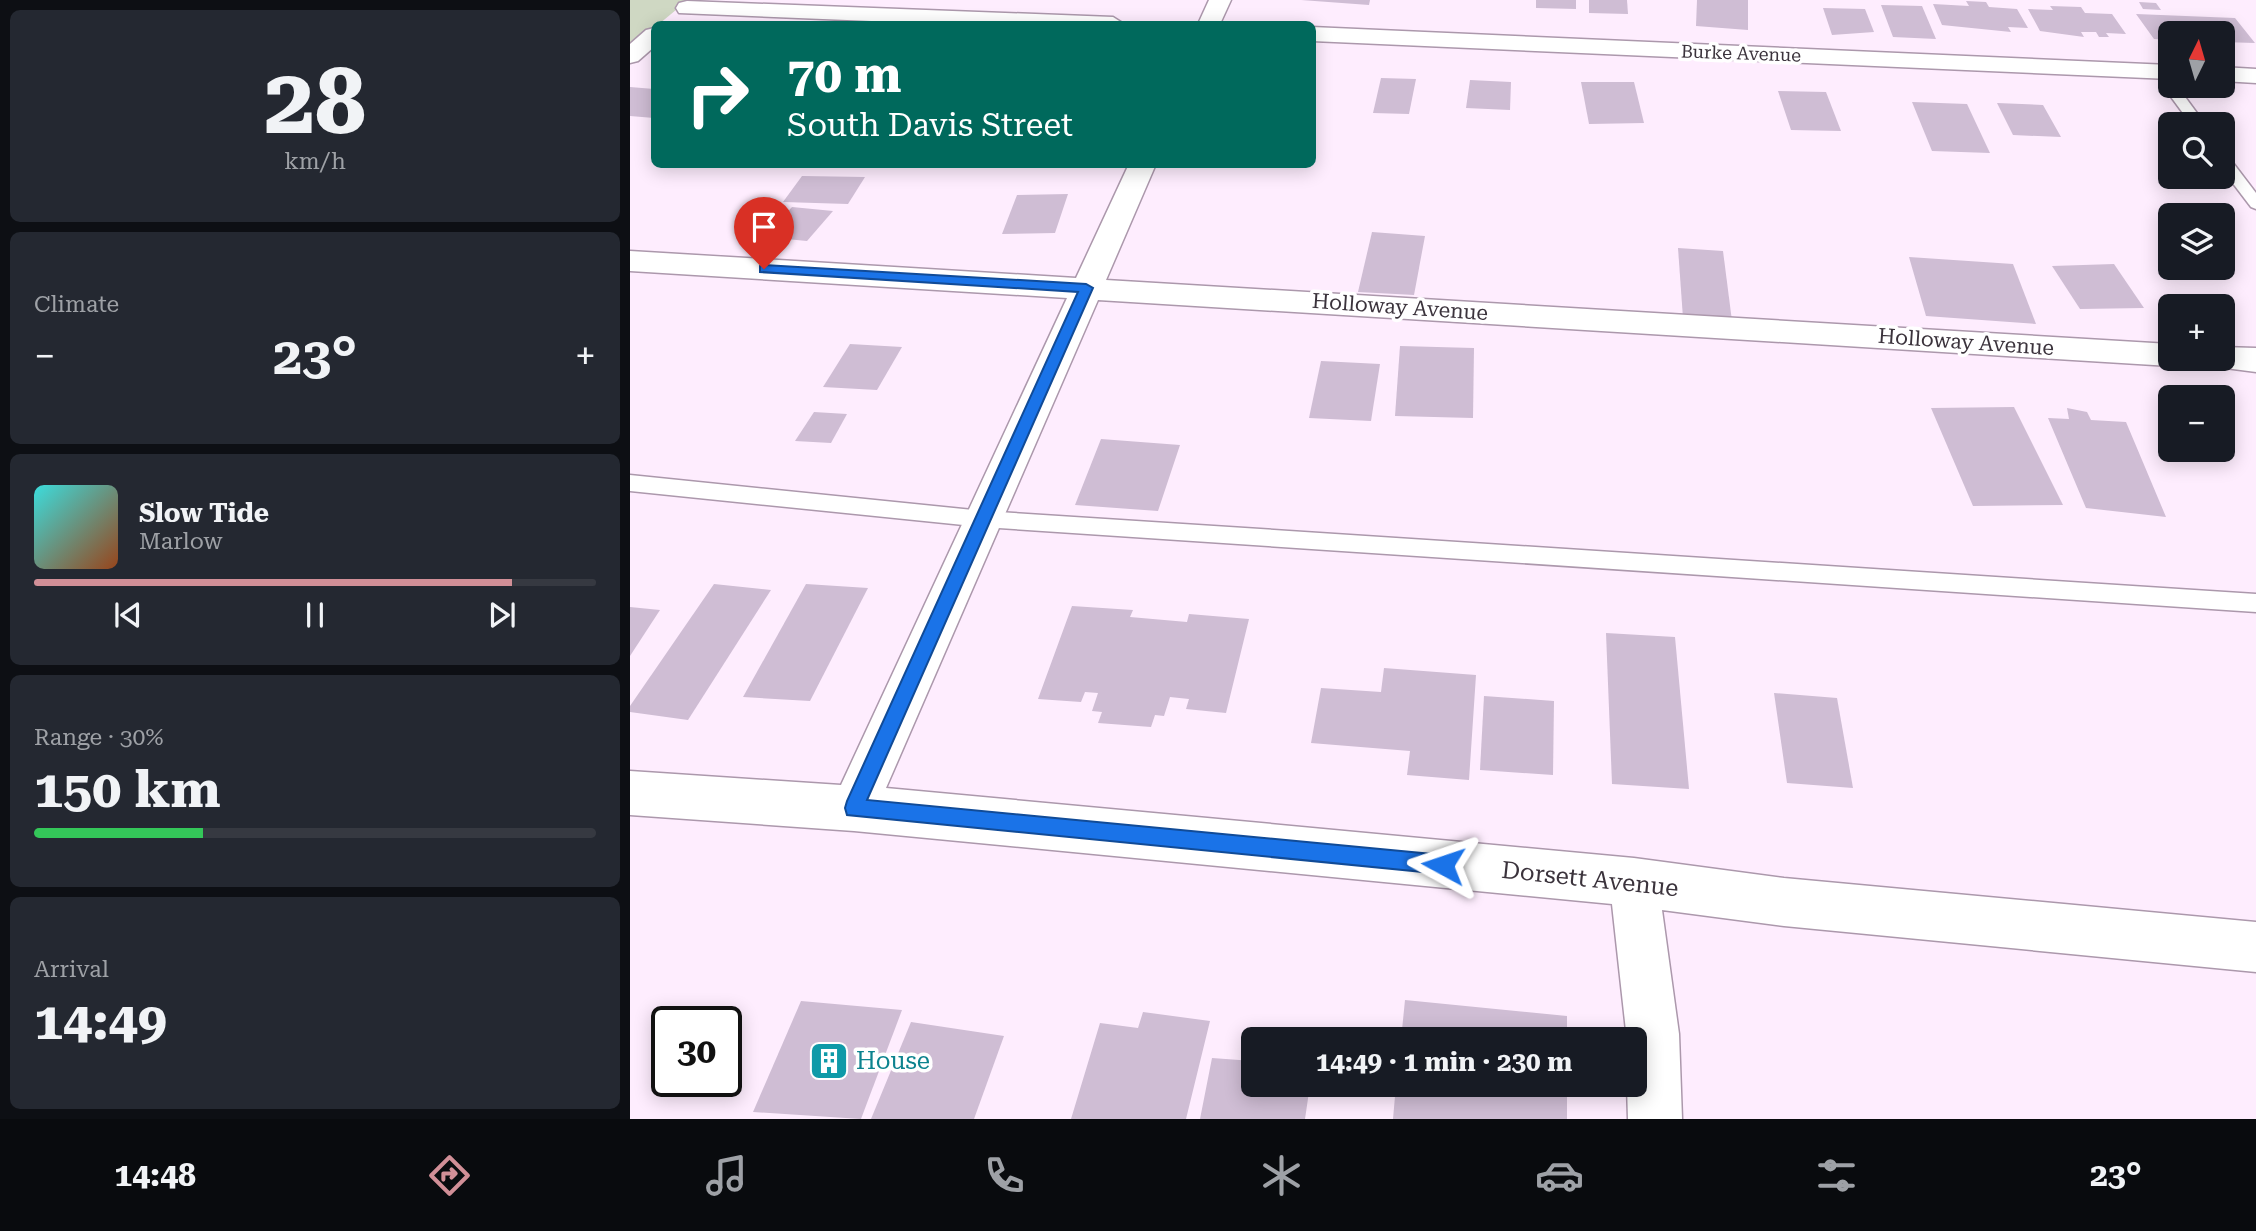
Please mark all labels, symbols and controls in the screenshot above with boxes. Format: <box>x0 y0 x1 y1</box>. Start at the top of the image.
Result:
north arrow <box>2158 21 2235 98</box>
map controls <box>2158 21 2235 462</box>
street label: Burke Avenue <box>1680 40 1802 66</box>
text: 70 m <box>787 47 902 104</box>
text: 28 <box>264 49 366 155</box>
icon: right <box>672 49 763 140</box>
text: South Davis Street <box>787 106 1073 144</box>
button: search <box>2158 112 2235 189</box>
text: km/h <box>284 148 346 175</box>
pin <box>734 197 794 269</box>
button: layers <box>2158 203 2235 280</box>
icon: arrive <box>745 208 783 246</box>
street label: Holloway Avenue <box>1311 289 1489 325</box>
text: Climate <box>34 291 119 318</box>
button: + <box>2158 294 2235 371</box>
street label: Holloway Avenue <box>1877 324 2055 360</box>
text: 23° <box>273 326 357 387</box>
text: − <box>34 334 55 378</box>
text: + <box>575 334 596 378</box>
button: − <box>2158 385 2235 462</box>
text: Slow Tide <box>139 498 269 528</box>
text: Marlow <box>139 528 222 555</box>
icon: previous <box>109 596 147 634</box>
icon: pause <box>296 596 334 634</box>
icon: next <box>483 596 521 634</box>
text: Range · 30% <box>34 724 163 751</box>
text: 150 km <box>34 759 221 820</box>
position arrow <box>1406 828 1480 902</box>
street label: Dorsett Avenue <box>1500 856 1680 902</box>
text: Arrival <box>34 956 109 983</box>
text: 14:49 <box>34 991 167 1052</box>
speed limit sign: 30 <box>651 1006 742 1097</box>
building icon: House <box>808 1040 850 1082</box>
place label: House <box>856 1047 930 1075</box>
text: 14:49 · 1 min · 230 m <box>1316 1047 1572 1077</box>
icon: directions <box>425 1151 474 1200</box>
icon: music <box>702 1151 751 1200</box>
icon: phone <box>980 1151 1029 1200</box>
icon: climate <box>1257 1151 1306 1200</box>
icon: car <box>1535 1151 1584 1200</box>
icon: filters <box>1812 1151 1861 1200</box>
text: 14:48 <box>114 1156 196 1194</box>
text: 23° <box>2090 1156 2142 1194</box>

